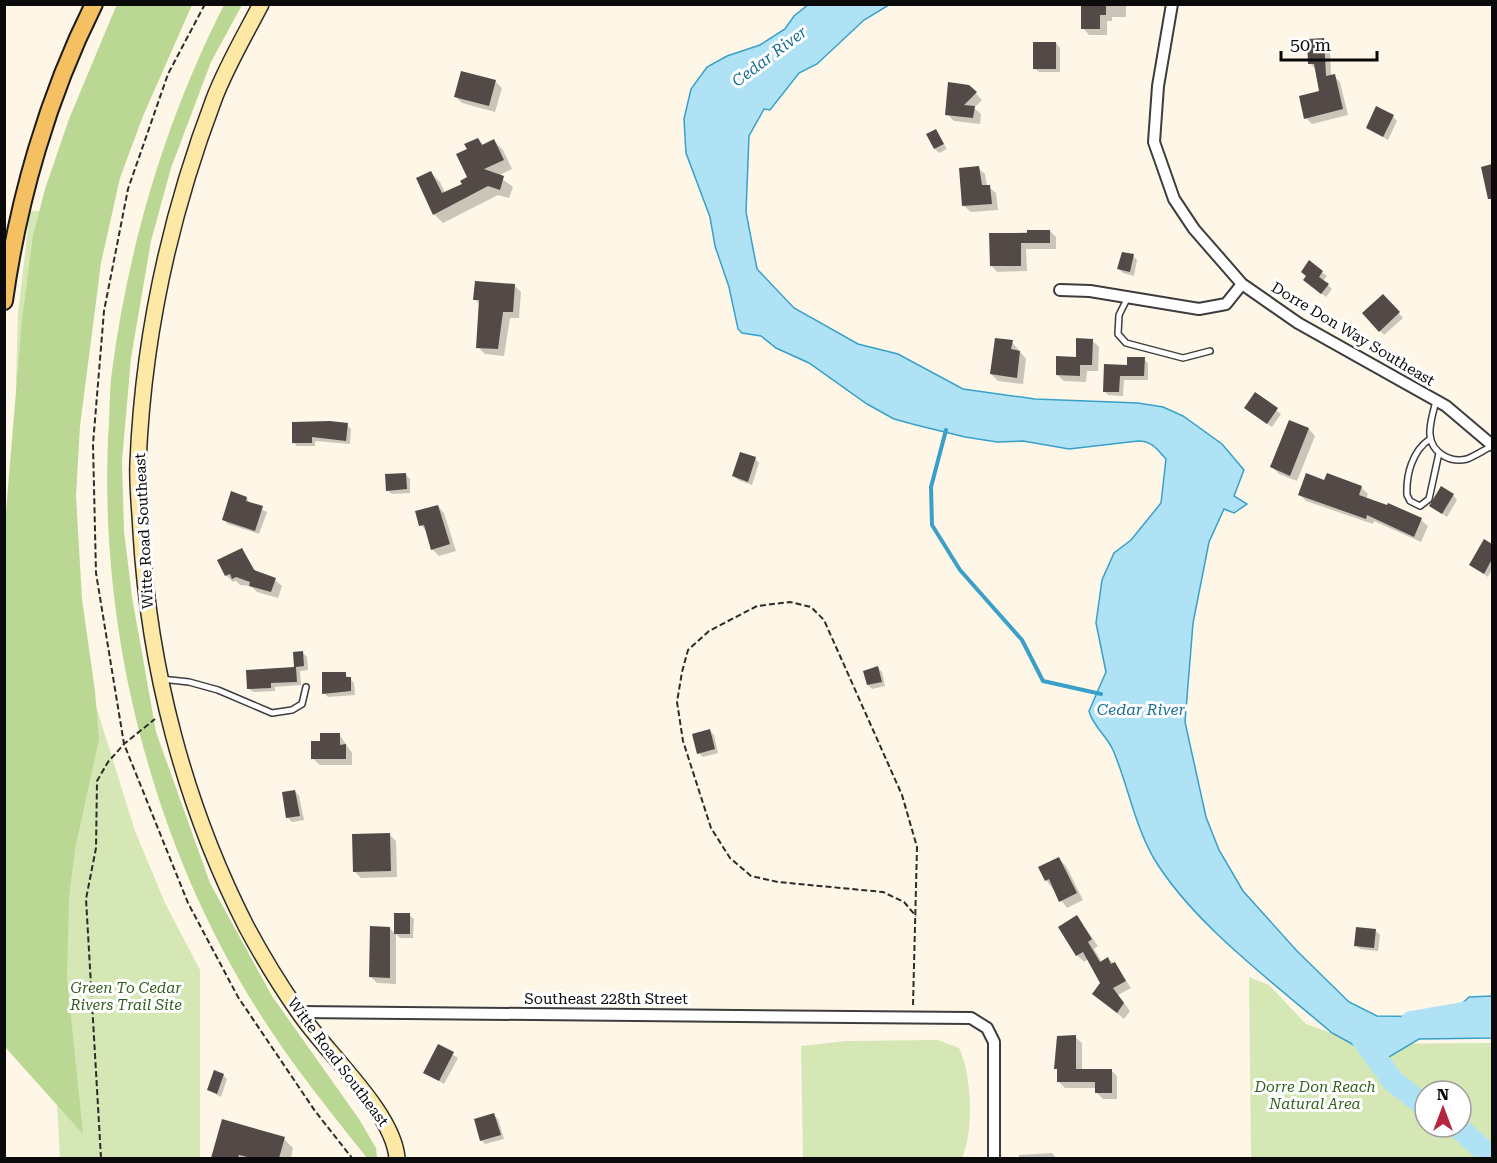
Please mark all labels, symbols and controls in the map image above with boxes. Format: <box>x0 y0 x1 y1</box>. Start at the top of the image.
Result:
water label: Cedar River <box>728 22 811 91</box>
scale bar <box>1281 24 1377 62</box>
text: 50 m <box>1290 34 1331 55</box>
street label: Dorre Don Way Southeast <box>1268 278 1438 390</box>
street label: Witte Road Southeast <box>131 452 157 610</box>
water label: Cedar River <box>1097 700 1186 719</box>
park label: Green To Cedar Rivers Trail Site <box>69 979 182 1014</box>
street label: Southeast 228th Street <box>524 990 688 1008</box>
street label: Witte Road Southeast <box>284 994 392 1130</box>
park label: Dorre Don Reach Natural Area <box>1253 1078 1376 1113</box>
north arrow <box>1413 1079 1473 1139</box>
text: N <box>1437 1085 1449 1104</box>

